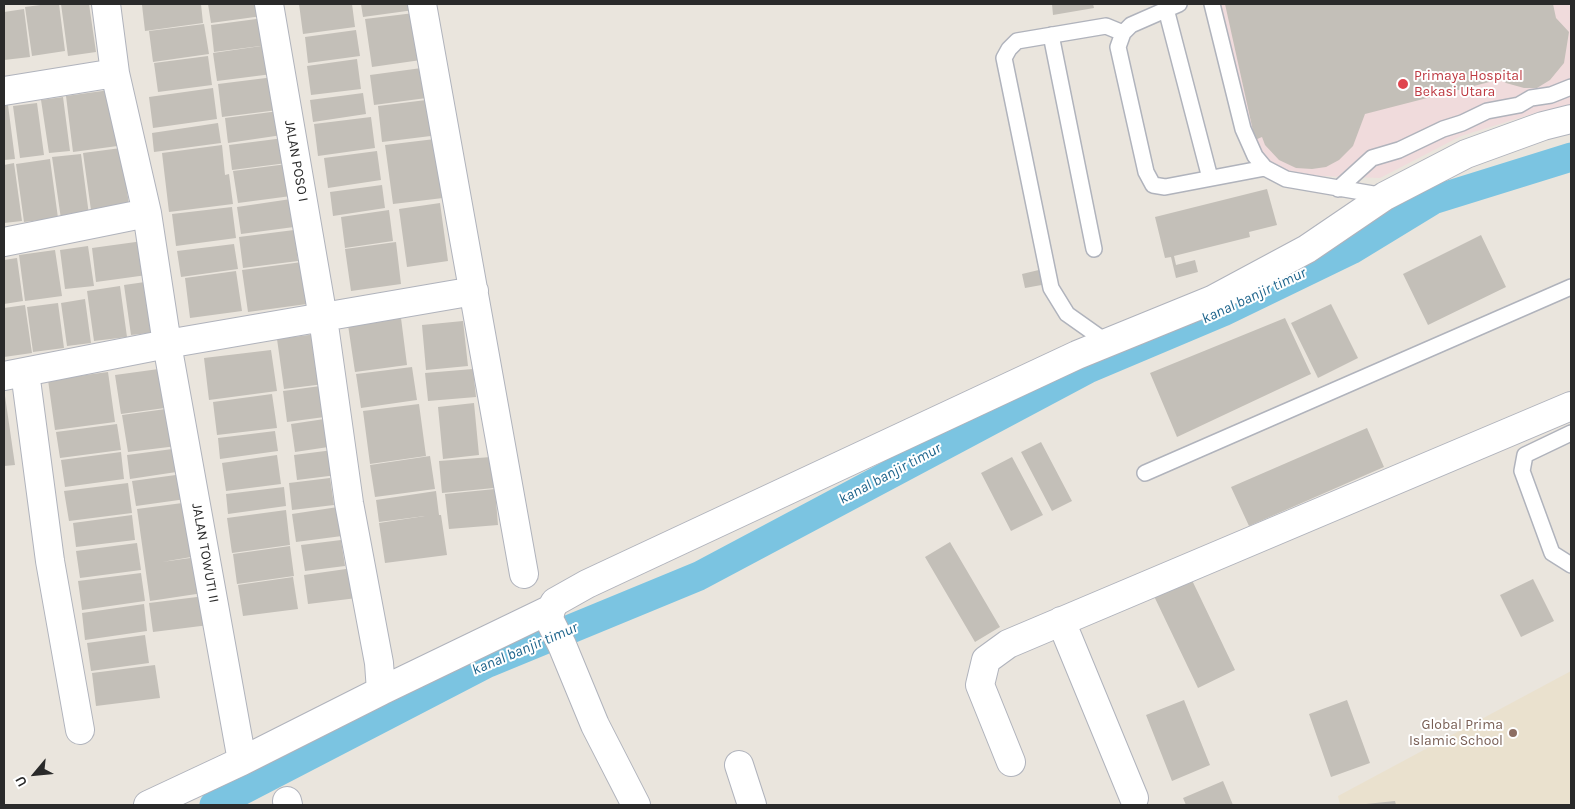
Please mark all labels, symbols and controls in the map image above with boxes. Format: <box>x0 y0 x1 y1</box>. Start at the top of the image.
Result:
place label: Primaya Hospital Bekasi Utara <box>1414 68 1523 100</box>
marker: Primaya Hospital Bekasi Utara <box>1396 77 1410 91</box>
street label: JALAN POSO I <box>281 119 311 203</box>
water label: kanal banjir timur <box>1199 264 1309 328</box>
water label: kanal banjir timur <box>836 439 944 509</box>
street label: JALAN TOWUTI II <box>188 502 222 604</box>
water label: kanal banjir timur <box>469 619 581 679</box>
place label: Global Prima Islamic School <box>1409 717 1503 750</box>
marker: Global Prima Islamic School <box>1507 727 1519 739</box>
north arrow <box>10 749 60 799</box>
text: U <box>12 773 31 790</box>

